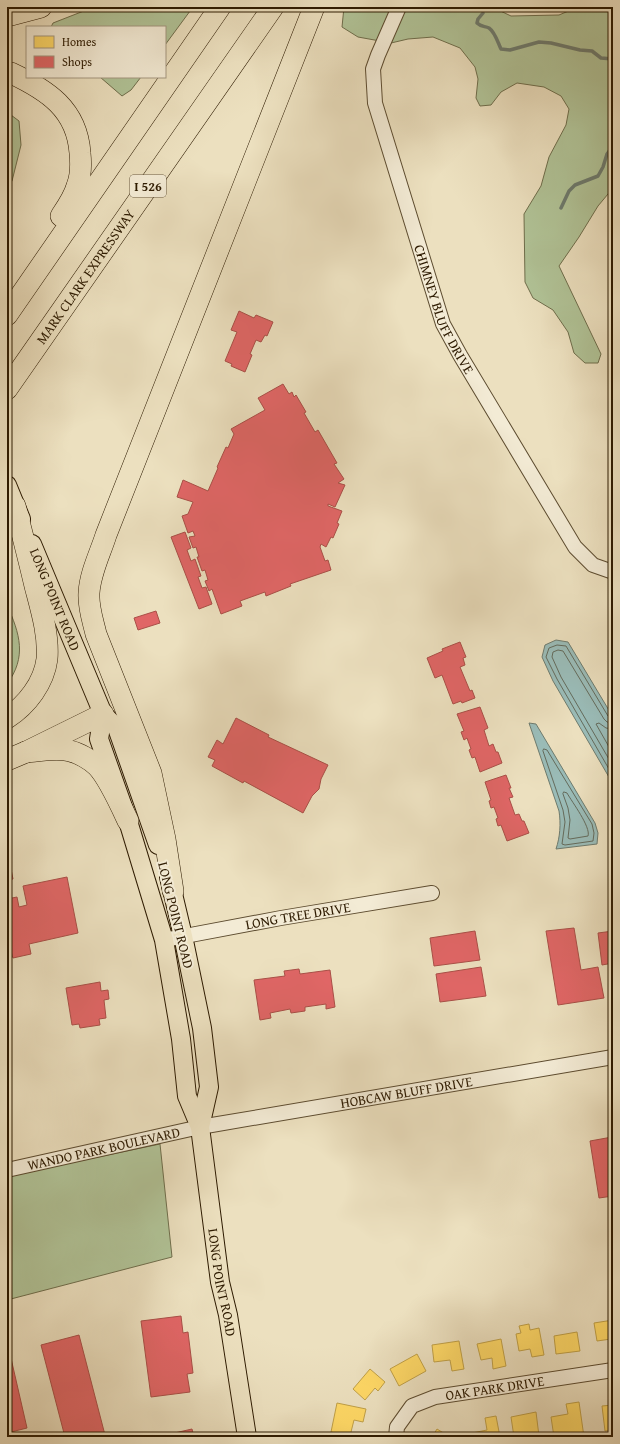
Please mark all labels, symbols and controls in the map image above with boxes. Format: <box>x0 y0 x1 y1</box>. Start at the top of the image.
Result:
legend <box>26 26 166 78</box>
text: Homes <box>62 33 97 50</box>
text: Shops <box>62 53 92 70</box>
road number: I 526 <box>130 175 166 197</box>
street label: MARK CLARK EXPRESSWAY <box>31 205 140 348</box>
street label: CHIMNEY BLUFF DRIVE <box>409 242 479 378</box>
street label: LONG POINT ROAD <box>25 545 85 654</box>
street label: LONG POINT ROAD <box>153 860 199 970</box>
street label: LONG TREE DRIVE <box>244 897 352 935</box>
street label: HOBCAW BLUFF DRIVE <box>339 1071 474 1113</box>
street label: WANDO PARK BOULEVARD <box>25 1122 182 1175</box>
street label: LONG POINT ROAD <box>203 1227 241 1338</box>
street label: OAK PARK DRIVE <box>444 1371 546 1405</box>

